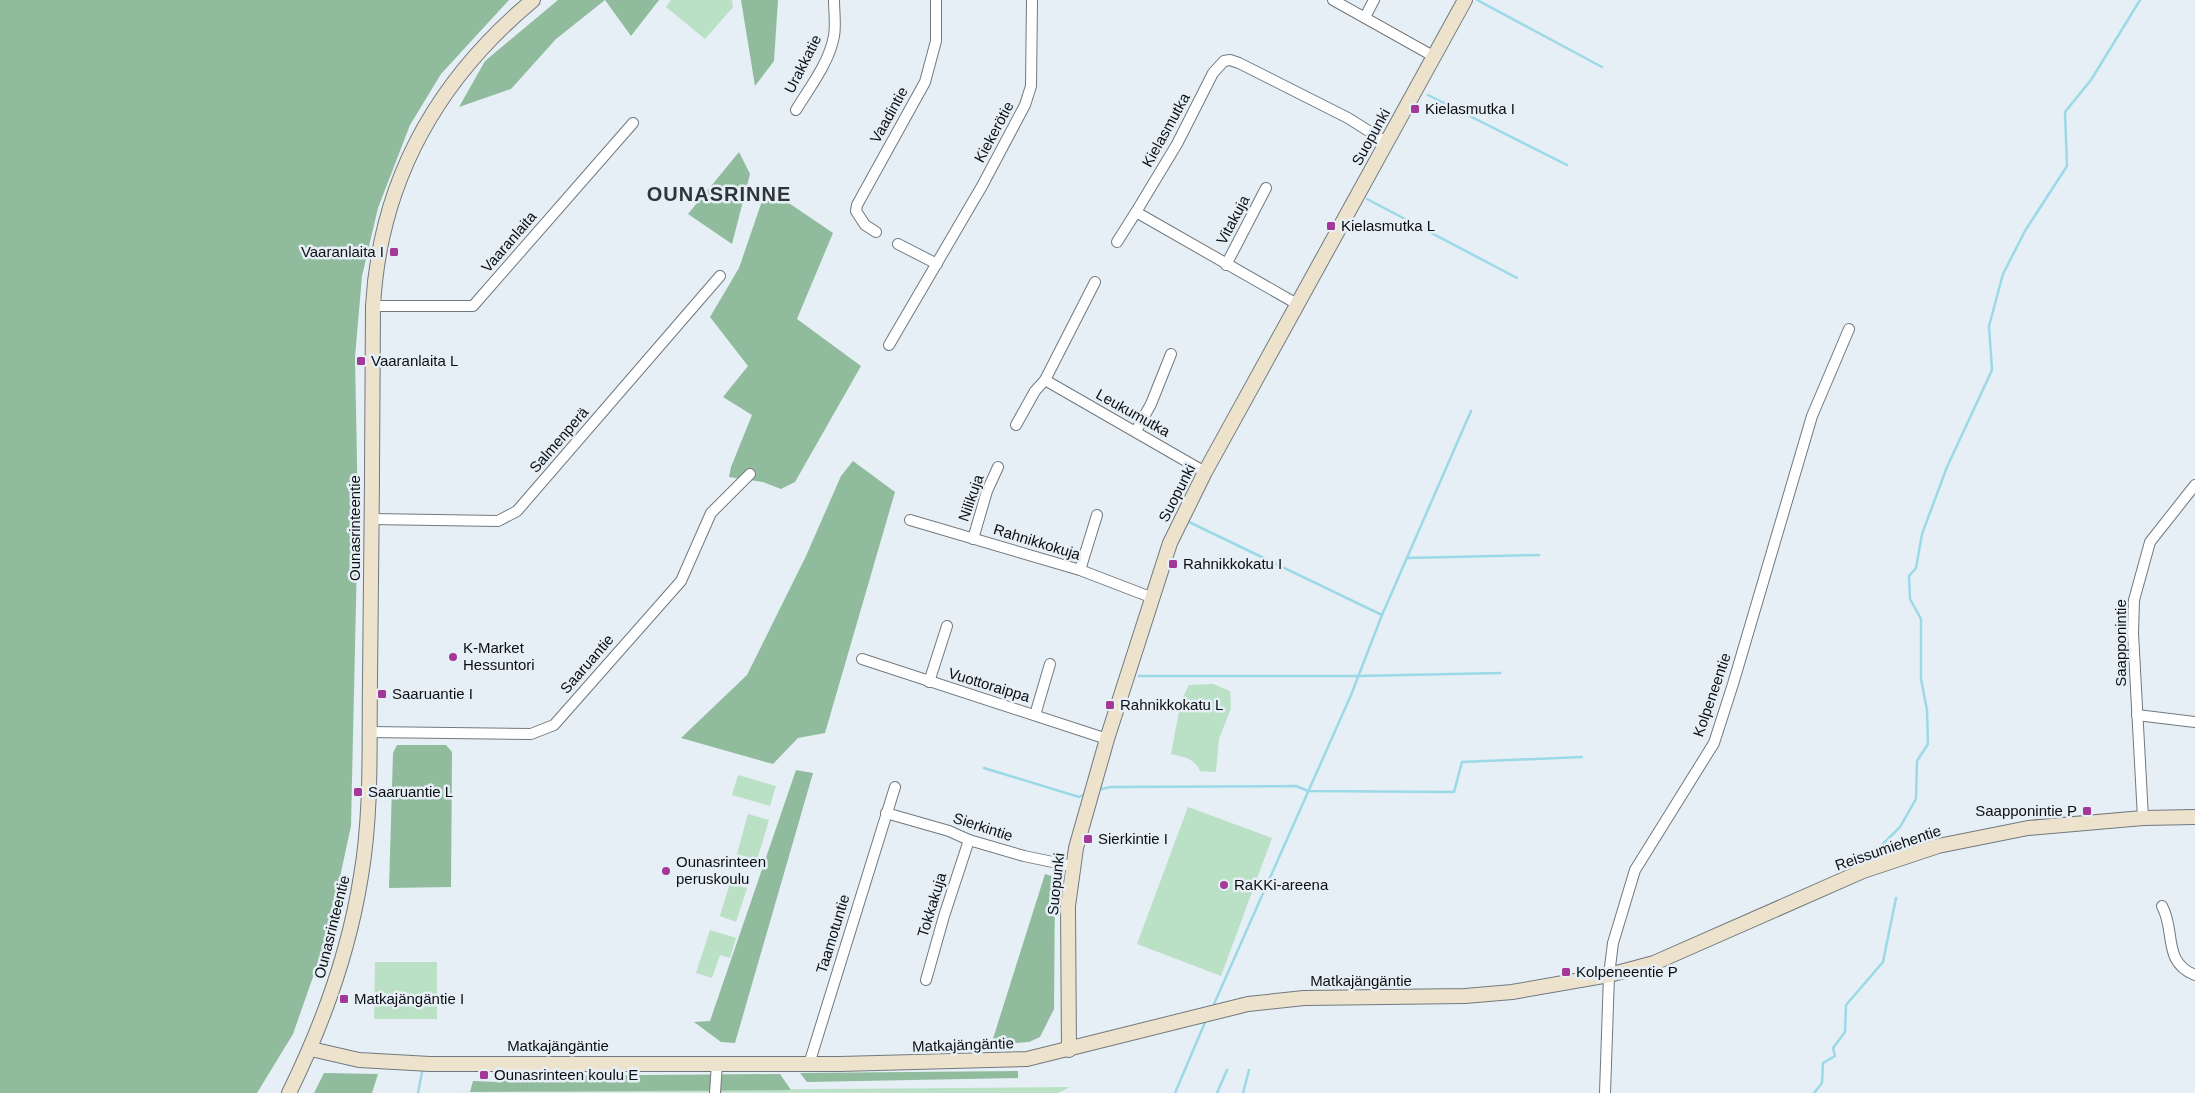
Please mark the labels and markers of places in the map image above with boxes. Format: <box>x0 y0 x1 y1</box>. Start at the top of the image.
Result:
place label: Kielasmutka I <box>1425 100 1515 117</box>
marker: Kielasmutka I <box>1409 103 1421 115</box>
place label: Kielasmutka L <box>1341 217 1435 234</box>
marker: Kielasmutka L <box>1325 220 1337 232</box>
place label: Vaaranlaita I <box>301 243 384 260</box>
marker: Vaaranlaita I <box>388 246 400 258</box>
place label: Vaaranlaita L <box>371 352 458 369</box>
marker: Vaaranlaita L <box>355 355 367 367</box>
place label: Rahnikkokatu I <box>1183 555 1282 572</box>
marker: Rahnikkokatu I <box>1167 558 1179 570</box>
place label: K-Market Hessuntori <box>463 639 535 673</box>
marker: K-Market Hessuntori <box>447 651 459 663</box>
place label: Saaruantie I <box>392 685 473 702</box>
marker: Saaruantie I <box>376 688 388 700</box>
place label: Rahnikkokatu L <box>1120 696 1223 713</box>
marker: Rahnikkokatu L <box>1104 699 1116 711</box>
place label: Saaruantie L <box>368 783 453 800</box>
marker: Saaruantie L <box>352 786 364 798</box>
place label: Saapponintie P <box>1975 802 2077 819</box>
marker: Saapponintie P <box>2081 805 2093 817</box>
place label: Sierkintie I <box>1098 830 1168 847</box>
marker: Sierkintie I <box>1082 833 1094 845</box>
place label: Ounasrinteen peruskoulu <box>676 853 766 887</box>
marker: Ounasrinteen peruskoulu <box>660 865 672 877</box>
place label: RaKKi-areena <box>1234 876 1329 893</box>
marker: RaKKi-areena <box>1218 879 1230 891</box>
place label: Kolpeneentie P <box>1576 963 1678 980</box>
marker: Kolpeneentie P <box>1560 966 1572 978</box>
place label: Matkajängäntie I <box>354 990 464 1007</box>
marker: Matkajängäntie I <box>338 993 350 1005</box>
place label: Ounasrinteen koulu E <box>494 1066 638 1083</box>
marker: Ounasrinteen koulu E <box>478 1069 490 1081</box>

